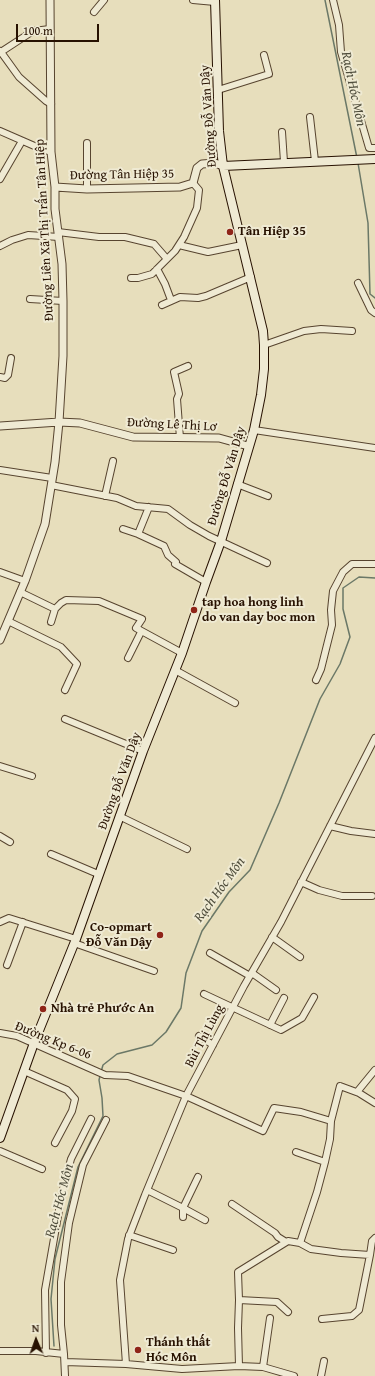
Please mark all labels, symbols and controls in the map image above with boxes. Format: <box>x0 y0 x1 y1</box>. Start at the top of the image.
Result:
scale bar <box>18 16 101 42</box>
text: 100 m <box>23 22 53 39</box>
water label: Rạch Hóc Môn <box>337 50 369 128</box>
street label: Đường Đỗ Văn Dậy <box>198 64 220 168</box>
street label: Đường Liên Xã Thị Trấn Tân Hiệp <box>32 139 58 321</box>
street label: Đường Tân Hiệp 35 <box>70 166 174 184</box>
place label: Tân Hiệp 35 <box>238 224 306 240</box>
marker: Tân Hiệp 35 <box>225 227 235 237</box>
street label: Đường Lê Thị Lơ <box>127 415 217 435</box>
street label: Đường Đỗ Văn Dậy <box>205 425 249 527</box>
place label: tap hoa hong linh do van day boc mon <box>202 595 315 626</box>
marker: tap hoa hong linh do van day boc mon <box>189 605 199 615</box>
street label: Đường Đỗ Văn Dậy <box>95 730 145 832</box>
water label: Rạch Hóc Môn <box>191 854 249 926</box>
place label: Co-opmart Đỗ Văn Dậy <box>86 920 152 951</box>
marker: Co-opmart Đỗ Văn Dậy <box>155 930 165 940</box>
place label: Nhà trẻ Phước An <box>51 1001 154 1017</box>
street label: Bùi Thị Lùng <box>182 1002 228 1070</box>
marker: Nhà trẻ Phước An <box>38 1004 48 1014</box>
street label: Đường Kp 6-06 <box>13 1019 93 1063</box>
water label: Rạch Hóc Môn <box>42 1162 78 1240</box>
north arrow <box>16 1320 56 1360</box>
text: N <box>32 1320 40 1336</box>
place label: Thánh thất Hóc Môn <box>146 1335 210 1366</box>
marker: Thánh thất Hóc Môn <box>133 1345 143 1355</box>

